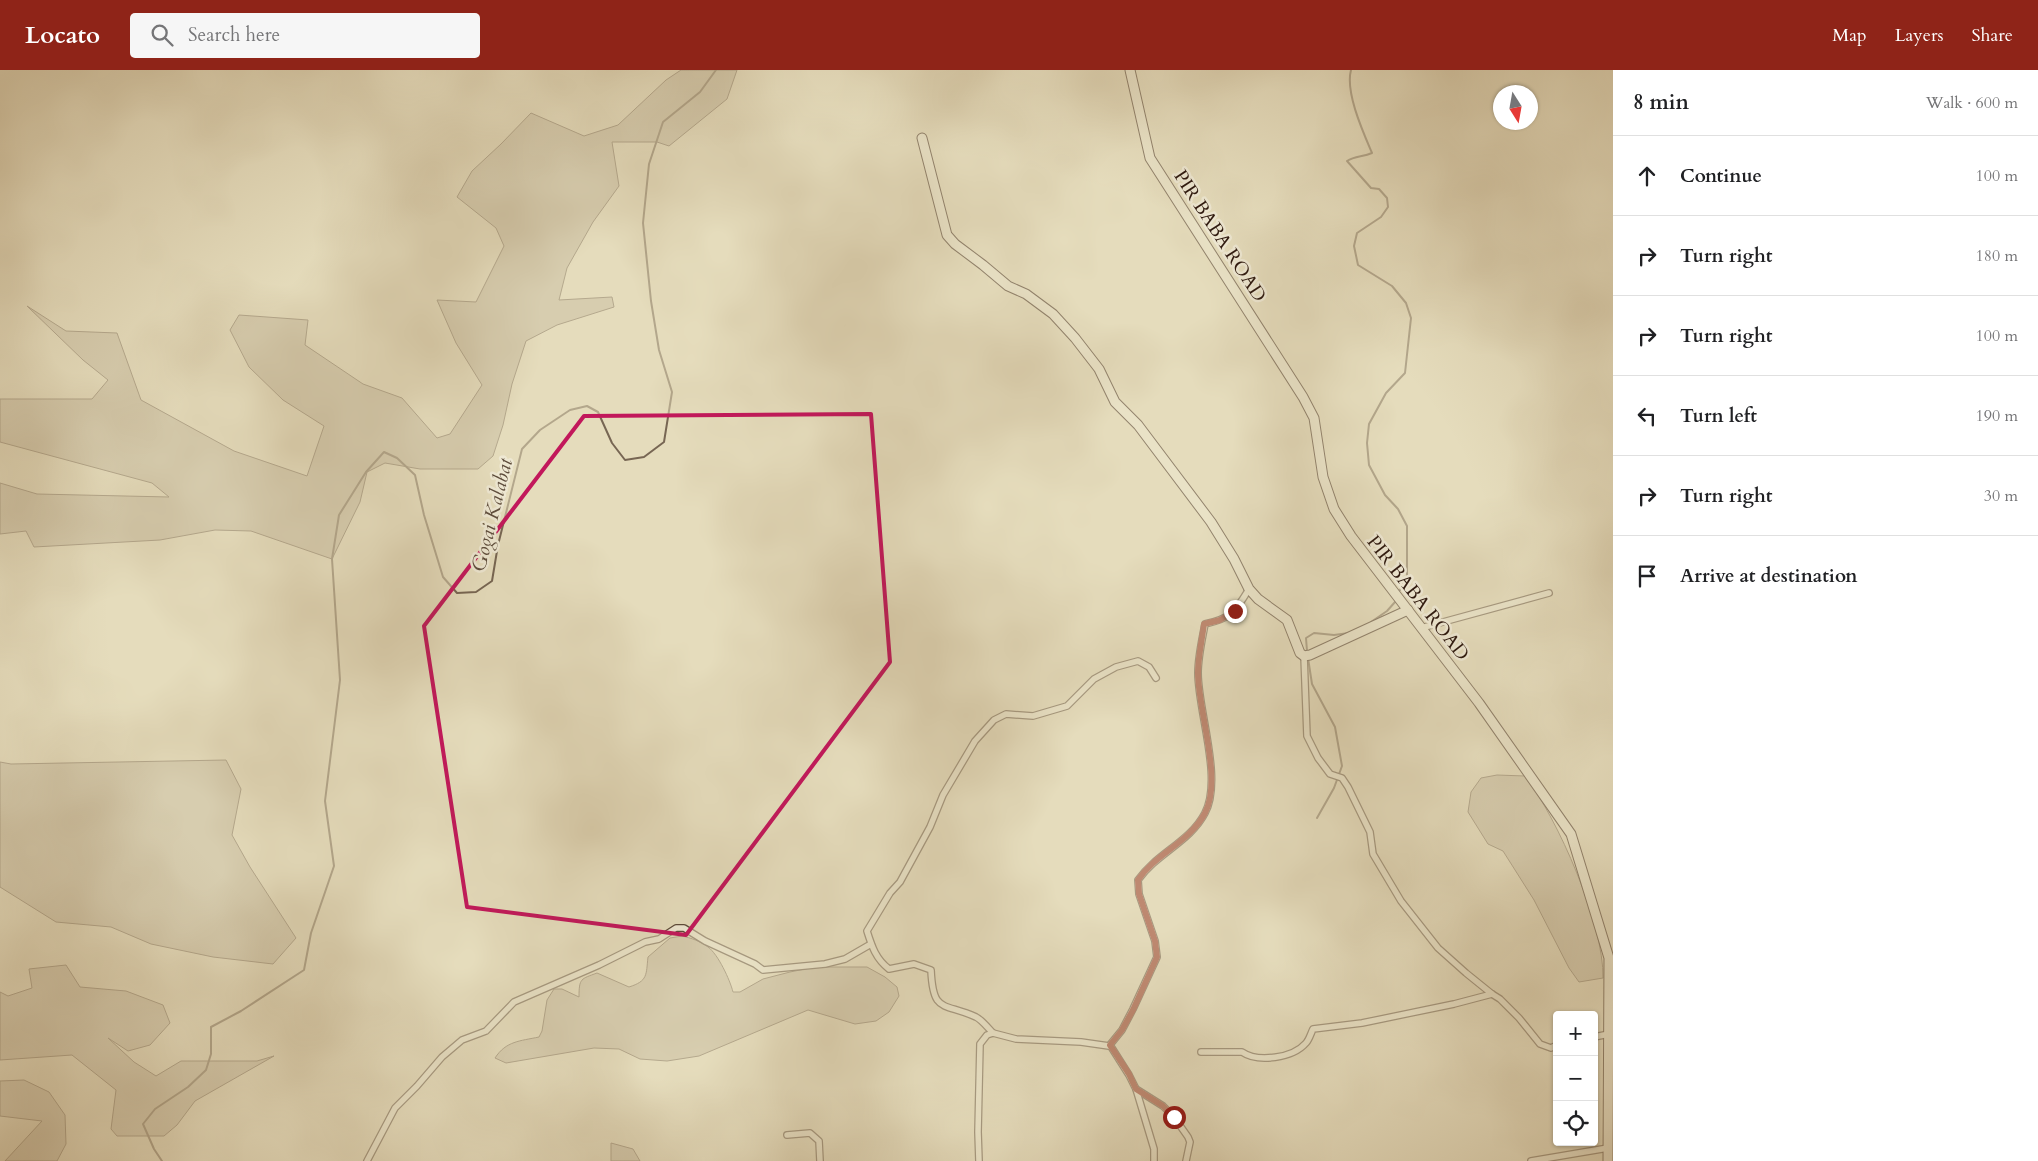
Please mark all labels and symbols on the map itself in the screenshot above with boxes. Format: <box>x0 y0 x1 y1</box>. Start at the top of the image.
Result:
north arrow <box>1493 85 1538 130</box>
street label: PIR BABA ROAD <box>1168 165 1272 307</box>
water label: Gogai Kalabat <box>465 454 519 574</box>
street label: PIR BABA ROAD <box>1361 530 1475 666</box>
route end <box>1224 600 1247 623</box>
route start <box>1163 1106 1186 1129</box>

